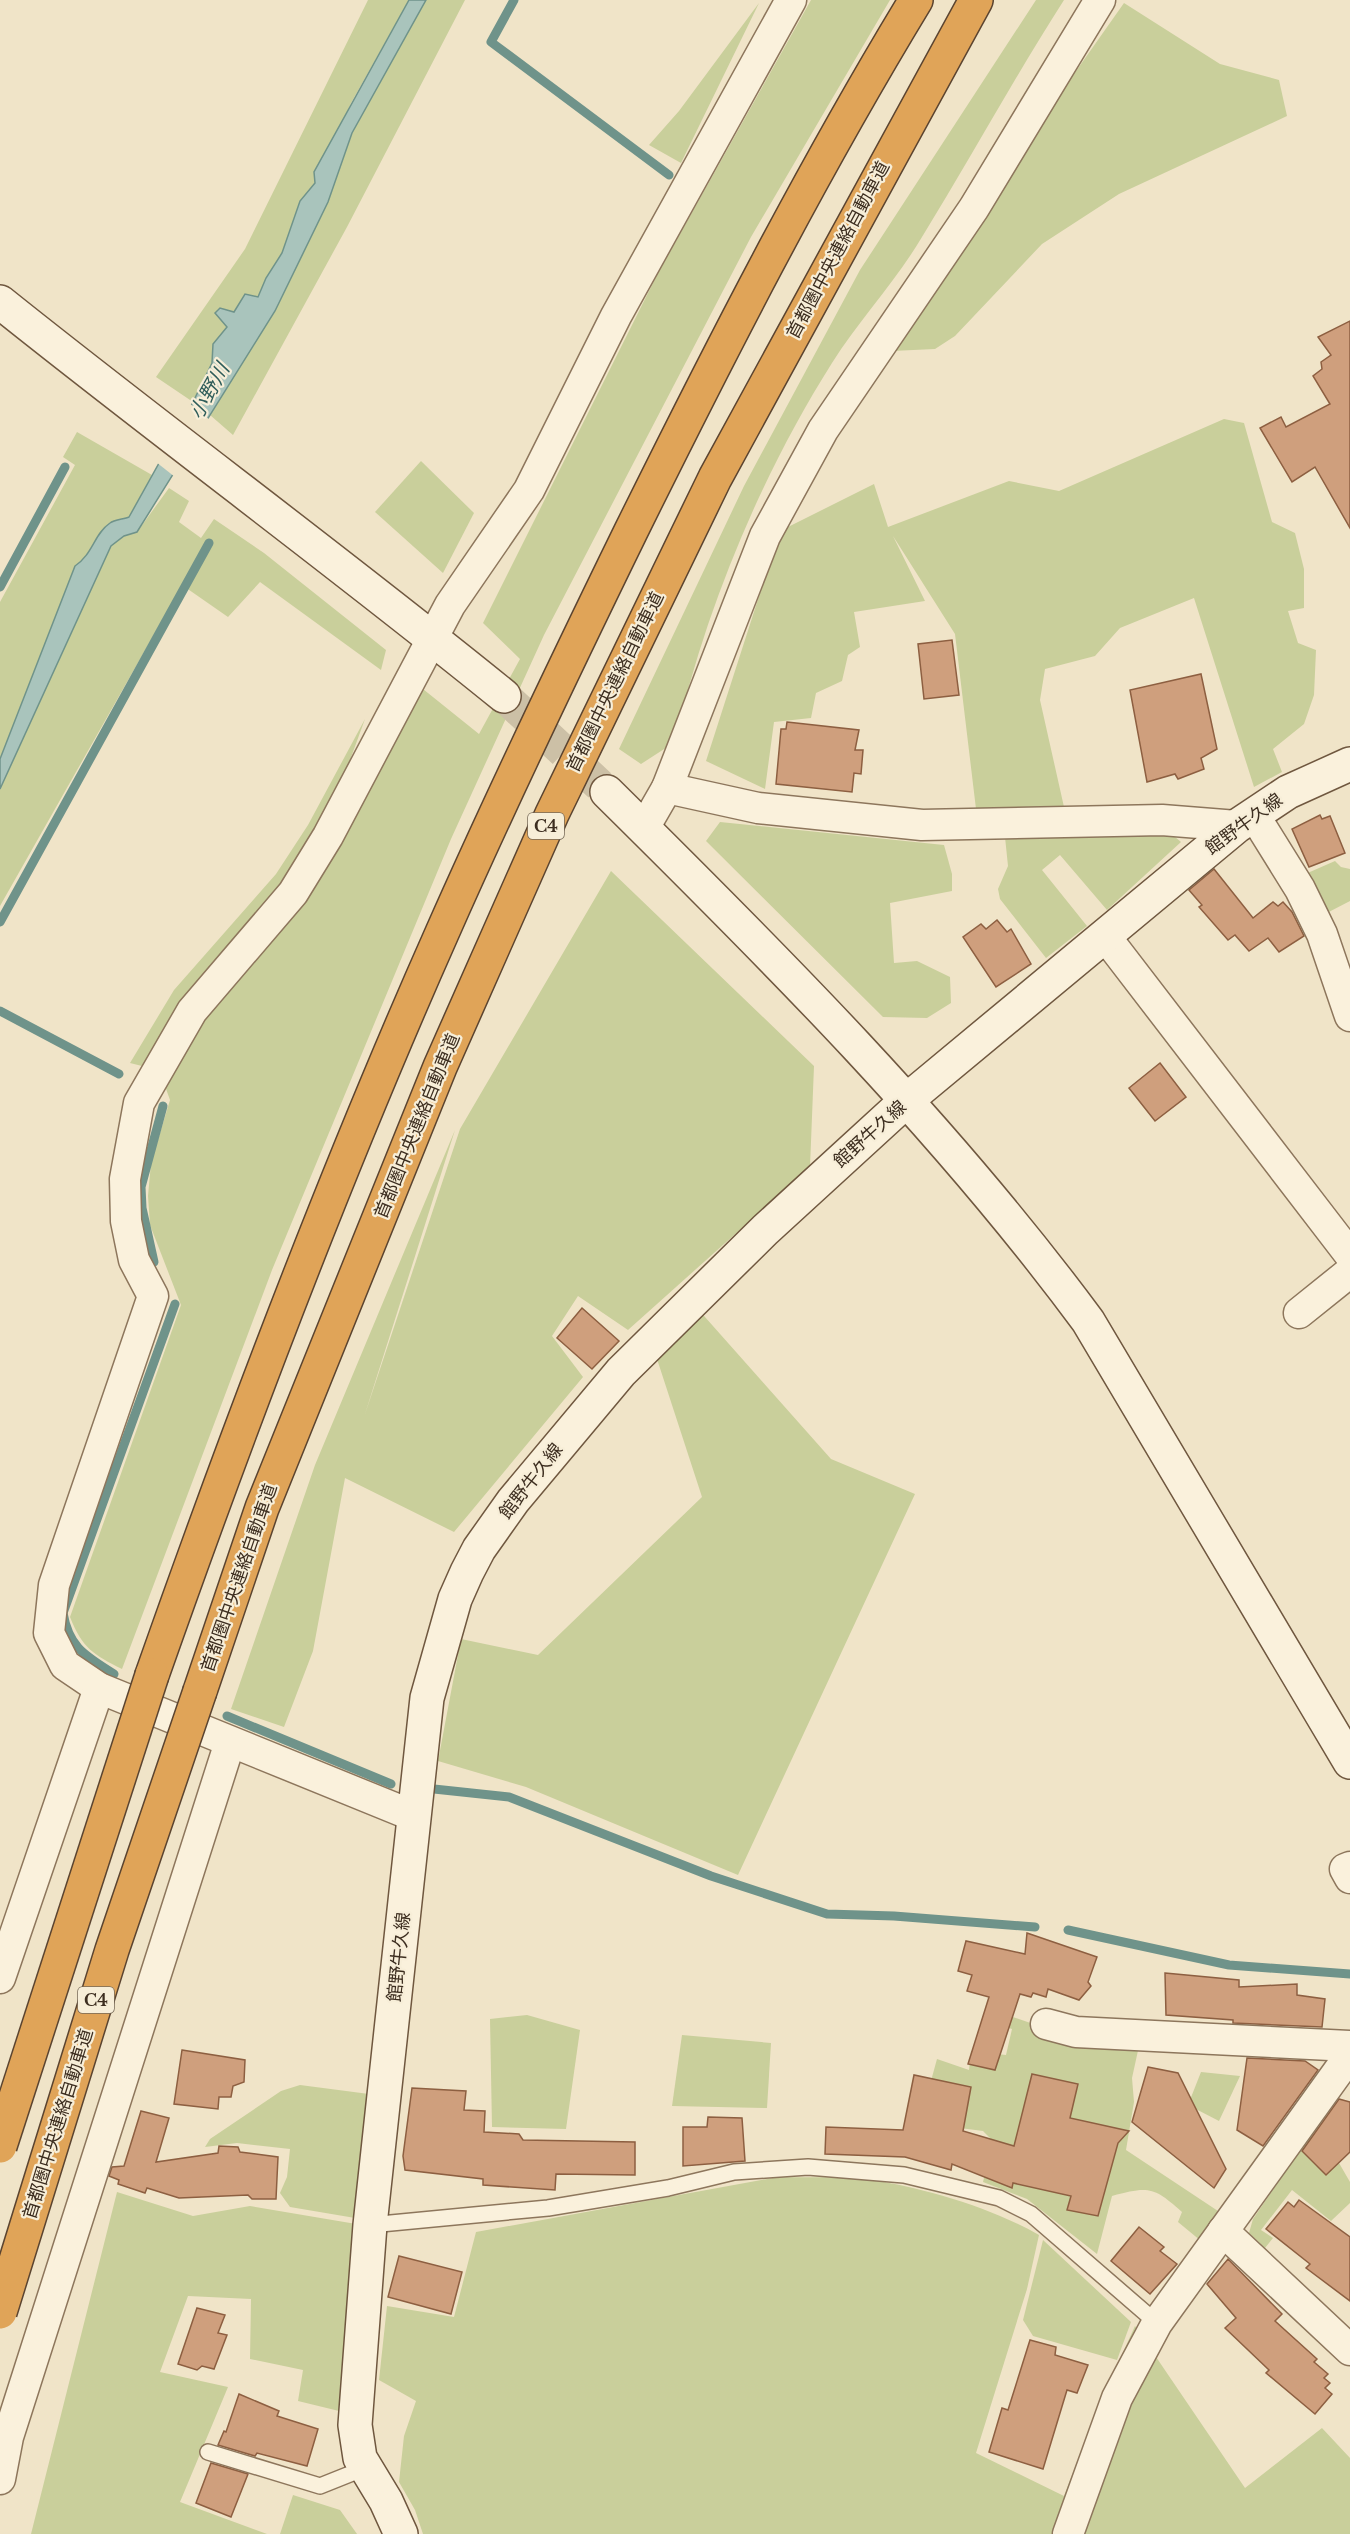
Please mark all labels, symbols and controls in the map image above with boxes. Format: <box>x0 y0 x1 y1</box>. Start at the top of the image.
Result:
street label: 首都圏中央連絡自動車道 <box>782 157 894 343</box>
water label: 小野川 <box>184 357 235 423</box>
street label: 首都圏中央連絡自動車道 <box>562 588 668 776</box>
street label: 館野牛久線 <box>1201 789 1287 859</box>
road number: C4 <box>528 813 564 839</box>
street label: 首都圏中央連絡自動車道 <box>370 1030 464 1222</box>
street label: 館野牛久線 <box>829 1096 911 1172</box>
street label: 館野牛久線 <box>495 1439 567 1523</box>
street label: 首都圏中央連絡自動車道 <box>196 1481 282 1675</box>
street label: 館野牛久線 <box>383 1911 415 2003</box>
road number: C4 <box>78 1987 114 2013</box>
street label: 首都圏中央連絡自動車道 <box>19 2026 97 2222</box>

